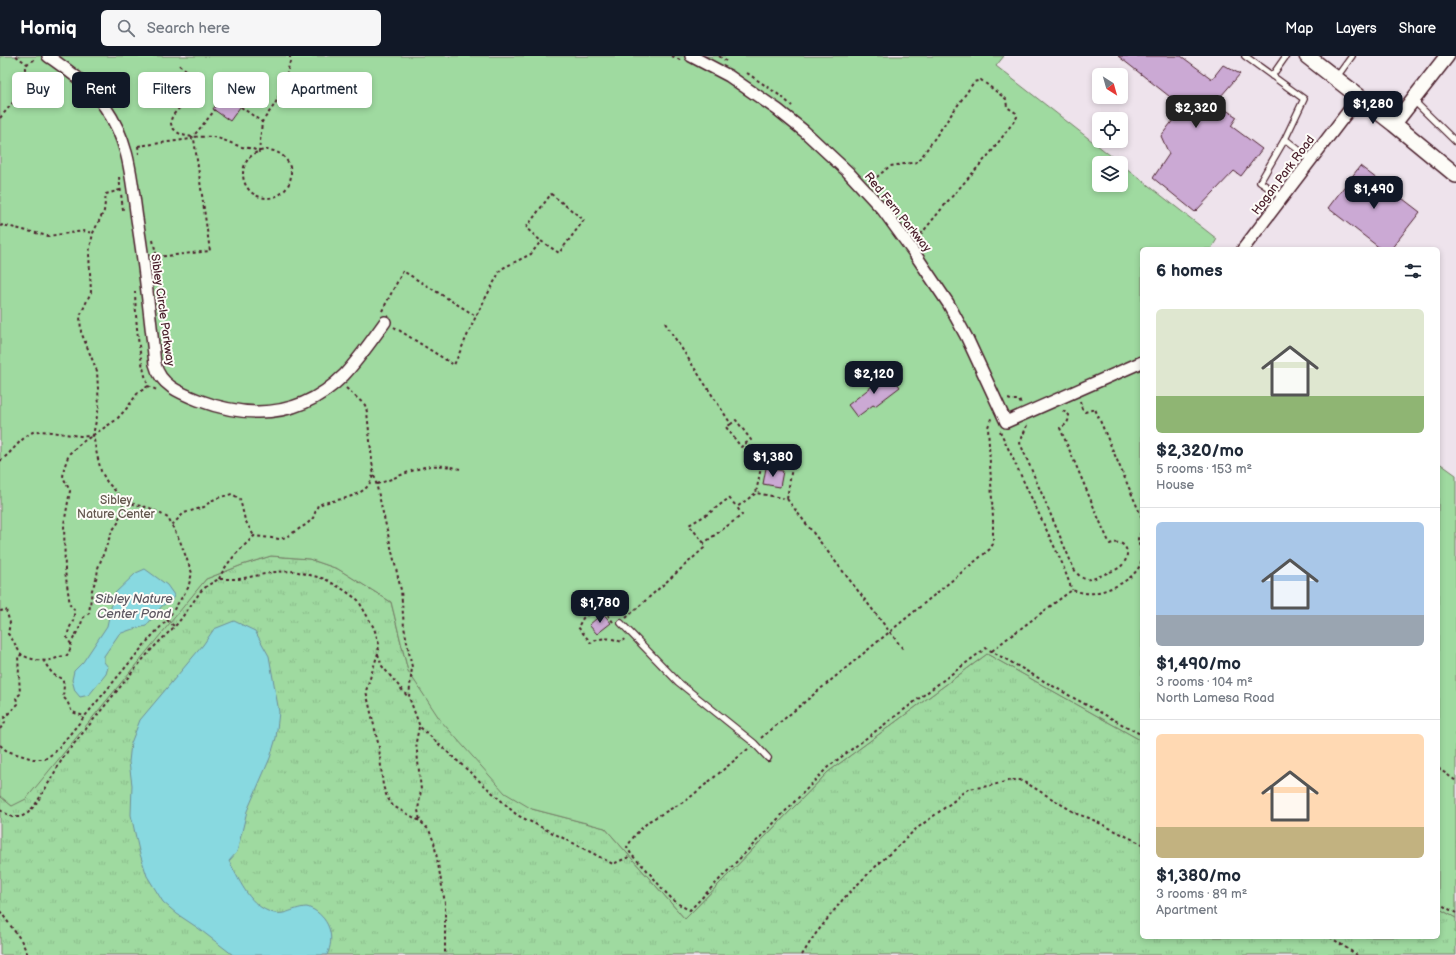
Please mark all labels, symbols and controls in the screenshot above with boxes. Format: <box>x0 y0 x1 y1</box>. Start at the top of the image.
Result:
search box <box>101 10 381 46</box>
text: Homiq <box>20 17 77 40</box>
icon: search <box>115 17 137 39</box>
text: Search here <box>147 19 230 38</box>
text: Map <box>1285 20 1313 37</box>
text: Layers <box>1335 20 1377 37</box>
text: Share <box>1399 20 1436 37</box>
north arrow <box>1092 68 1128 104</box>
map controls <box>1092 68 1128 192</box>
chip: Buy <box>12 72 64 108</box>
chip: Rent <box>72 72 130 108</box>
chip: Filters <box>138 72 205 108</box>
chip: New <box>213 72 269 108</box>
chip: Apartment <box>277 72 372 108</box>
pin: $1,280 <box>1340 91 1406 125</box>
pin: $2,320 <box>1163 95 1229 129</box>
text: $1,280 <box>1353 96 1393 112</box>
text: $2,320 <box>1175 100 1217 116</box>
button: locate <box>1092 112 1128 148</box>
street label: Hogan Park Road <box>1249 132 1318 218</box>
button: layers <box>1092 156 1128 192</box>
street label: Red Fern Parkway <box>861 169 935 256</box>
pin: $1,490 <box>1341 176 1407 210</box>
text: $1,490 <box>1354 181 1394 197</box>
street label: Sibley Circle Parkway <box>147 253 178 368</box>
icon: filters <box>1402 260 1424 282</box>
text: 6 homes <box>1156 261 1223 281</box>
icon: home <box>1254 335 1326 407</box>
pin: $2,120 <box>841 361 907 395</box>
text: $2,120 <box>854 366 894 382</box>
text: $2,320/mo <box>1156 441 1244 461</box>
pin: $1,380 <box>740 444 806 478</box>
text: $1,380 <box>753 449 793 465</box>
text: 5 rooms · 153 m² <box>1156 461 1252 477</box>
text: House <box>1156 477 1194 493</box>
park label: Sibley Nature Center <box>77 493 156 522</box>
icon: home <box>1254 548 1326 620</box>
pin: $1,780 <box>567 590 633 624</box>
water label: Sibley Nature Center Pond <box>95 591 173 622</box>
text: $1,780 <box>580 595 620 611</box>
text: $1,490/mo <box>1156 654 1241 674</box>
text: 3 rooms · 104 m² <box>1156 674 1253 690</box>
text: North Lamesa Road <box>1156 690 1274 706</box>
icon: home <box>1254 760 1326 832</box>
text: $1,380/mo <box>1156 866 1241 886</box>
text: 3 rooms · 89 m² <box>1156 886 1247 902</box>
text: Apartment <box>1156 902 1217 918</box>

